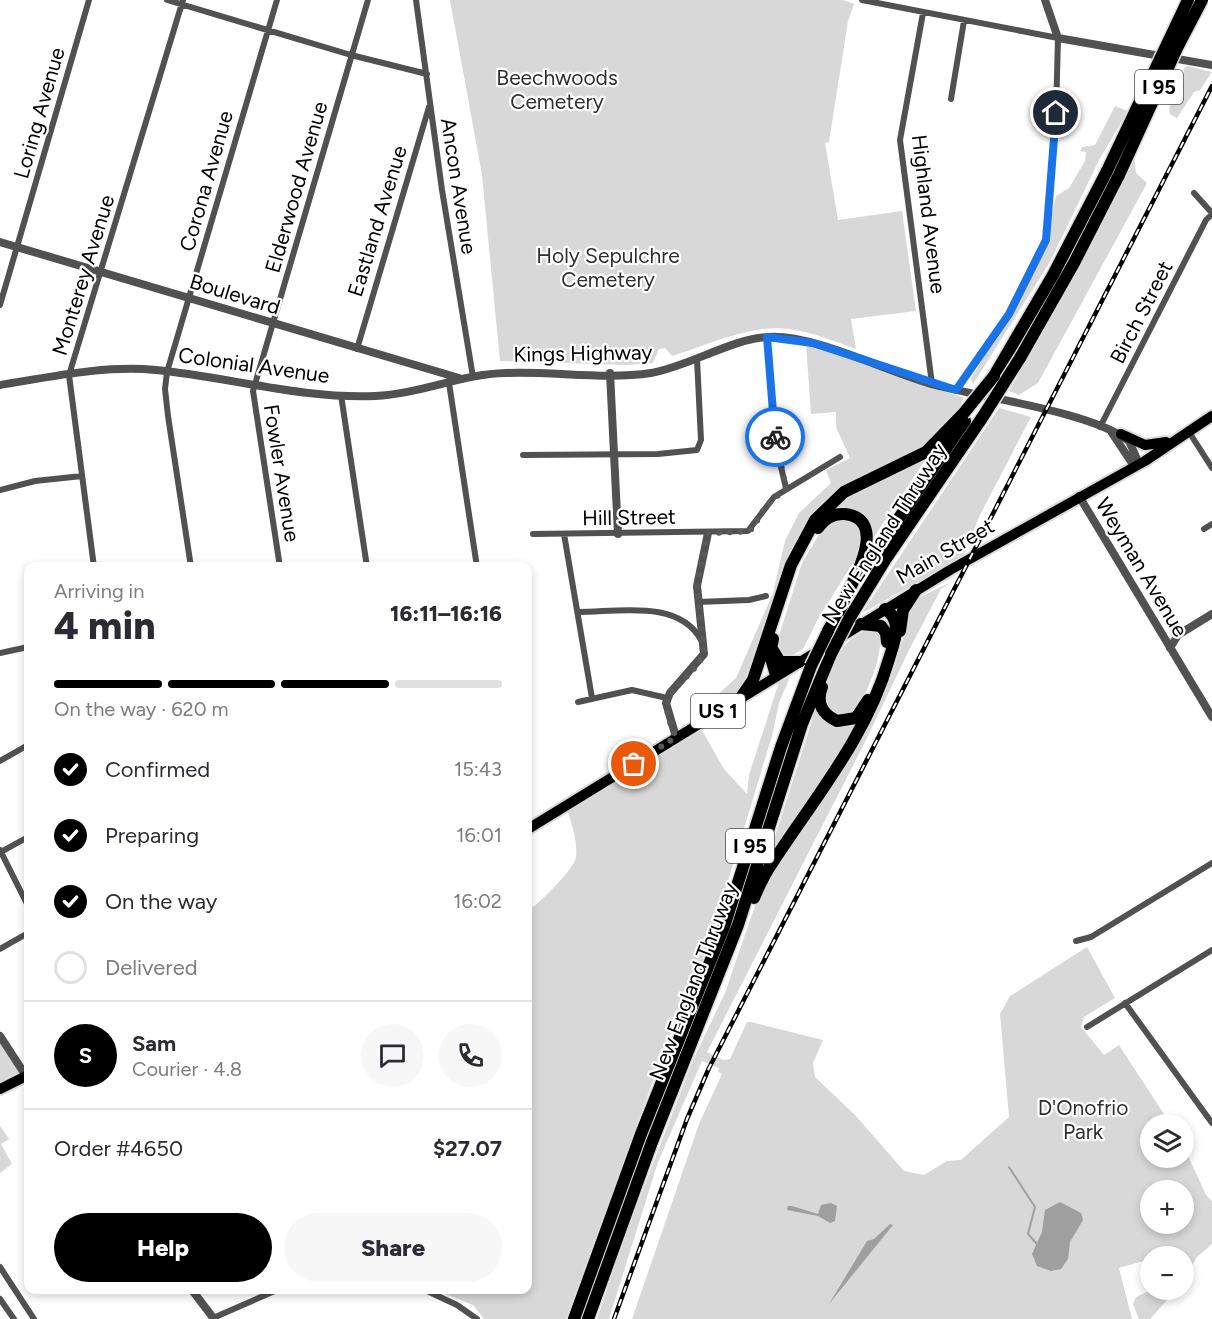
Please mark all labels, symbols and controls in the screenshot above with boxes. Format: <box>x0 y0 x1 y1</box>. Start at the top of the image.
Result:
street label: Loring Avenue <box>8 45 70 181</box>
park label: Beechwoods Cemetery <box>496 65 618 114</box>
road number: I 95 <box>1135 70 1183 104</box>
pin <box>1030 87 1081 138</box>
icon: home <box>1039 96 1072 129</box>
street label: Elderwood Avenue <box>260 98 332 276</box>
street label: Corona Avenue <box>174 108 238 254</box>
street label: Ancon Avenue <box>436 116 482 256</box>
street label: Highland Avenue <box>907 133 951 295</box>
street label: Eastland Avenue <box>342 143 412 299</box>
street label: Monterey Avenue <box>47 192 119 358</box>
park label: Holy Sepulchre Cemetery <box>536 243 680 292</box>
street label: Birch Street <box>1104 256 1178 368</box>
street label: Boulevard <box>187 268 283 320</box>
street label: Kings Highway <box>513 339 653 367</box>
street label: Colonial Avenue <box>177 342 331 388</box>
street label: Fowler Avenue <box>259 402 305 544</box>
courier <box>745 407 805 467</box>
icon: bike <box>759 421 792 454</box>
street label: New England Thruway <box>816 438 952 628</box>
street label: Weyman Avenue <box>1091 493 1193 641</box>
street label: Hill Street <box>582 504 676 530</box>
street label: Main Street <box>892 513 999 589</box>
text: Arriving in <box>54 579 144 603</box>
text: 16:11–16:16 <box>390 600 502 627</box>
text: 4 min <box>54 602 156 649</box>
road number: US 1 <box>691 694 745 728</box>
text: On the way · 620 m <box>54 697 228 721</box>
pin <box>608 738 659 789</box>
icon: bag <box>617 747 650 780</box>
icon: check <box>54 753 87 786</box>
text: Confirmed <box>105 756 210 783</box>
text: 15:43 <box>454 757 502 781</box>
icon: check <box>54 819 87 852</box>
text: Preparing <box>105 822 199 849</box>
text: 16:01 <box>456 823 502 847</box>
road number: I 95 <box>726 829 774 863</box>
street label: New England Thruway <box>644 878 742 1084</box>
icon: check <box>54 885 87 918</box>
text: On the way <box>105 888 217 915</box>
text: 16:02 <box>453 889 502 913</box>
text: Delivered <box>105 954 198 981</box>
button: chat <box>361 1024 424 1087</box>
button: phone <box>439 1024 502 1087</box>
text: Sam <box>132 1030 176 1057</box>
text: S <box>79 1042 92 1069</box>
text: Courier · 4.8 <box>132 1057 242 1081</box>
park label: D'Onofrio Park <box>1038 1095 1128 1144</box>
map controls <box>1140 1114 1194 1300</box>
button: layers <box>1140 1114 1194 1168</box>
text: Order #4650 <box>54 1135 183 1162</box>
text: $27.07 <box>433 1135 502 1162</box>
button: + <box>1140 1180 1194 1234</box>
button: Help <box>54 1213 272 1282</box>
button: Share <box>284 1213 502 1282</box>
button: − <box>1140 1246 1194 1300</box>

